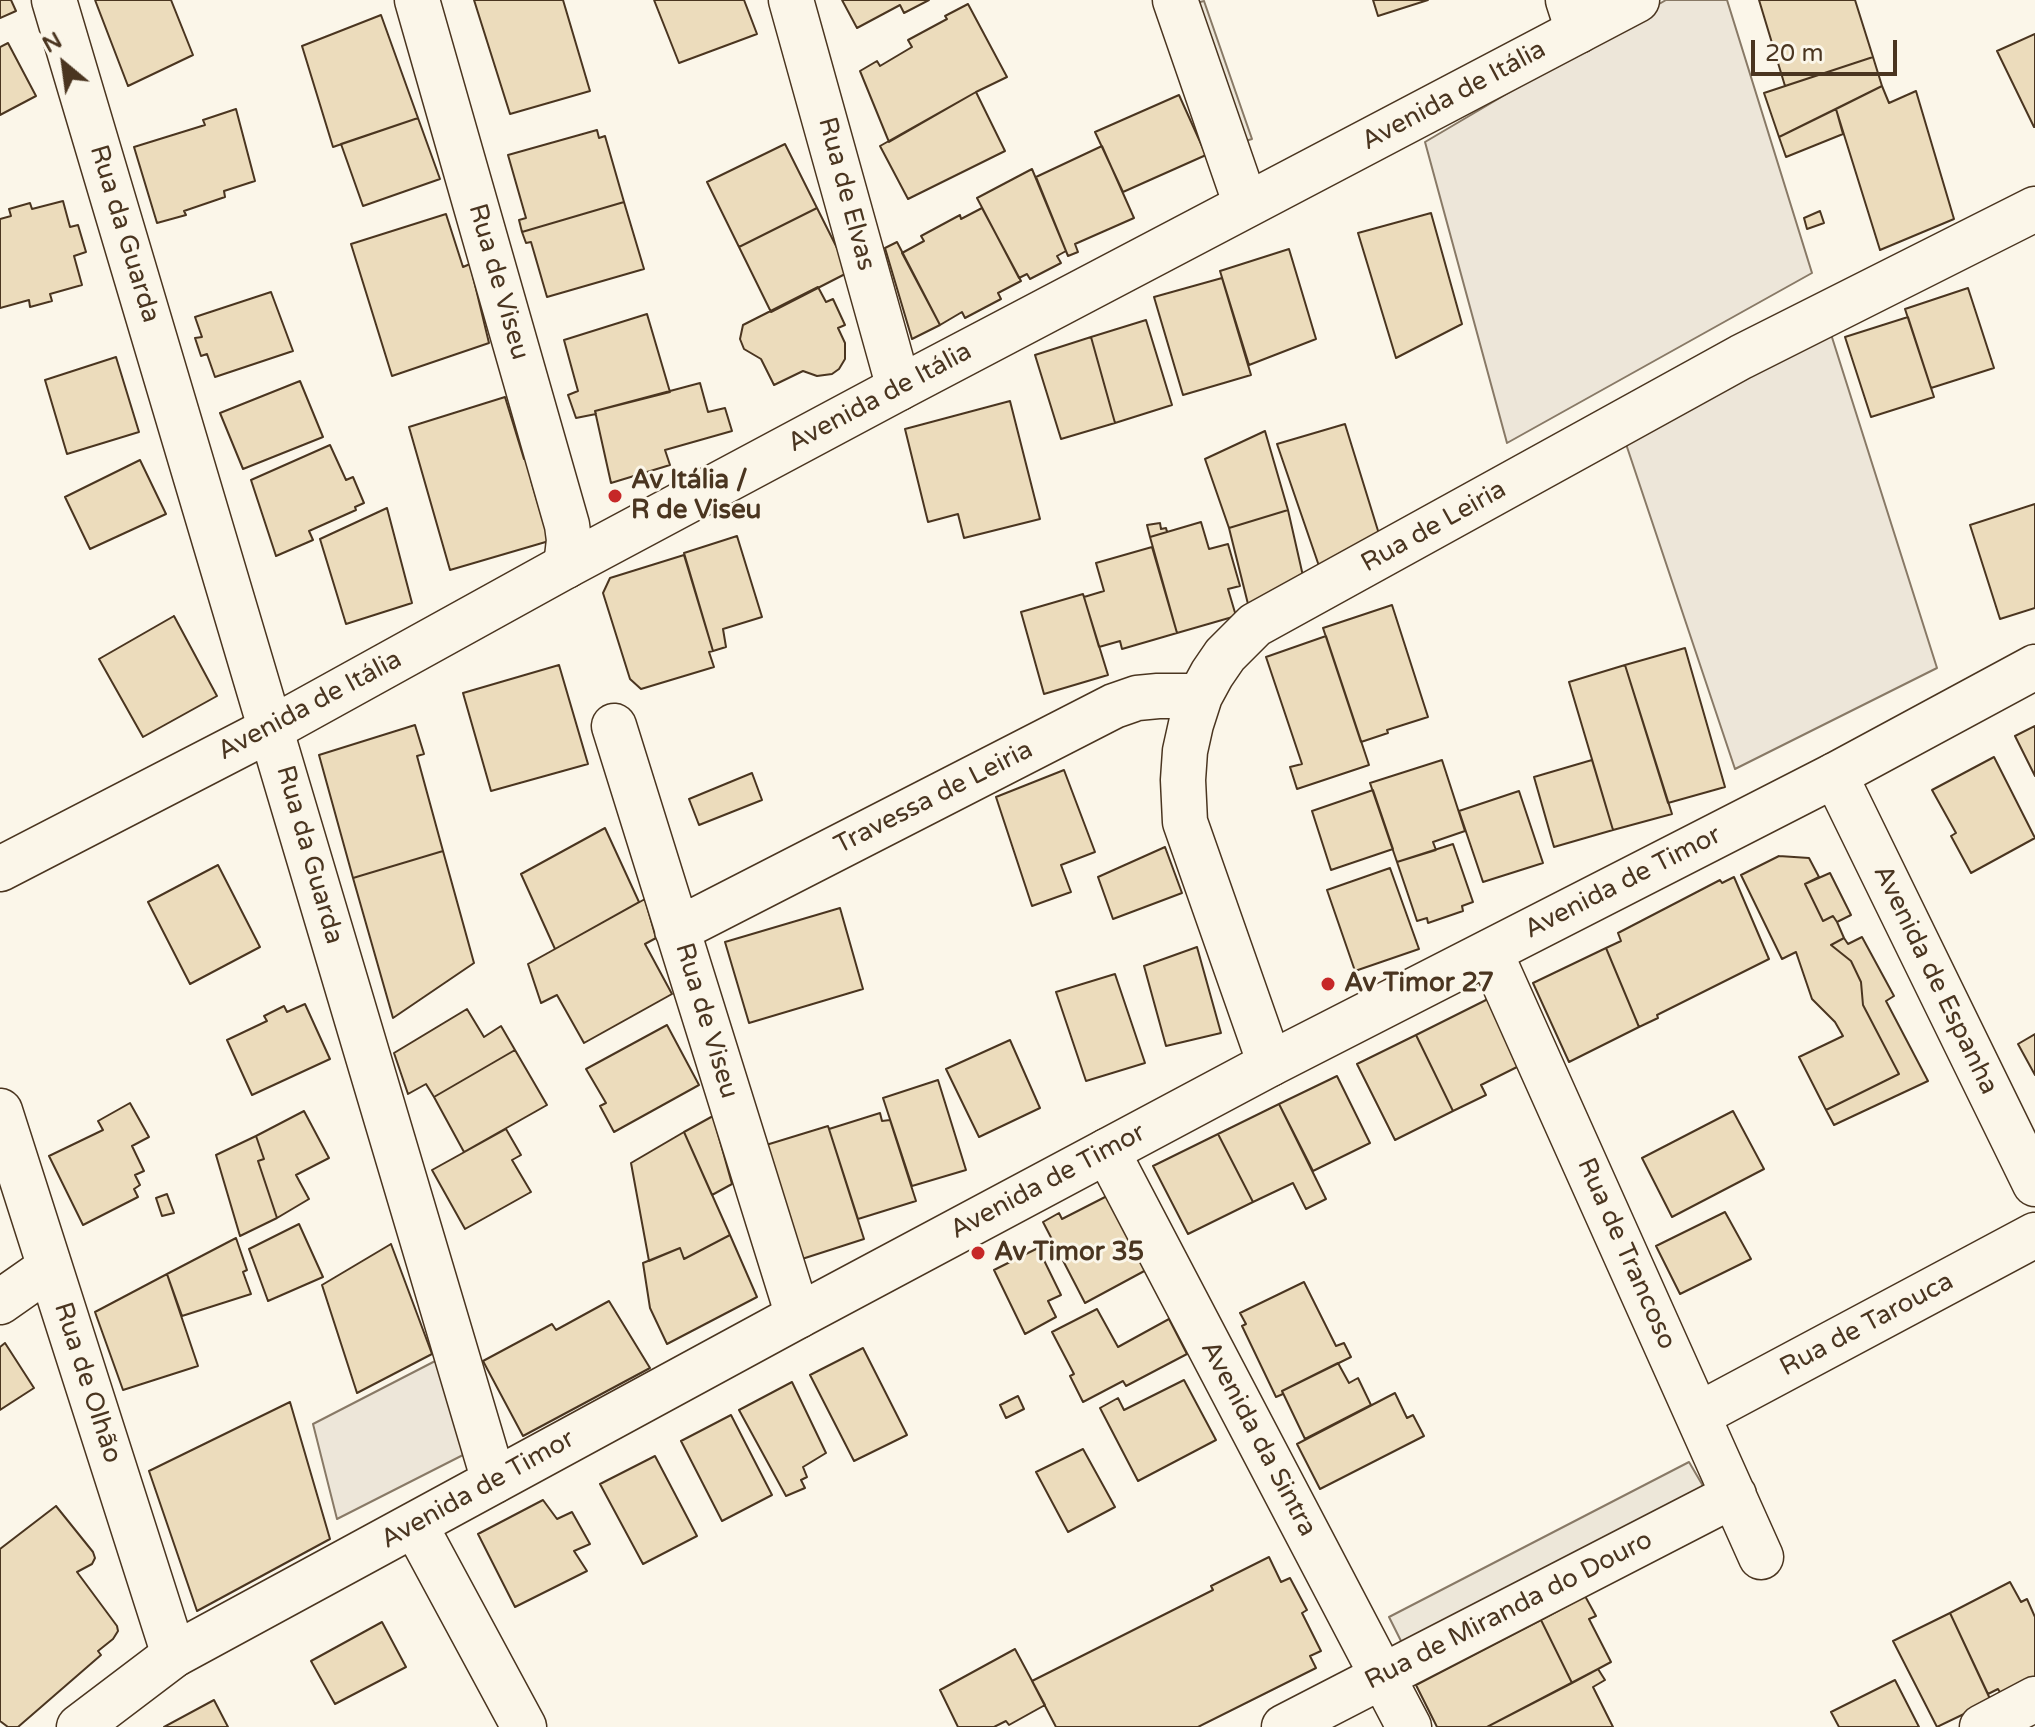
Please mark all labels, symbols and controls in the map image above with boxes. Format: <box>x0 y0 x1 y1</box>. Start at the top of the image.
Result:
north arrow <box>24 24 104 104</box>
scale bar <box>1755 24 1901 74</box>
text: N <box>38 27 66 59</box>
street label: Avenida de Itália <box>1357 34 1551 158</box>
text: 20 m <box>1765 39 1823 68</box>
street label: Rua de Elvas <box>811 114 881 274</box>
street label: Rua da Guarda <box>82 141 166 327</box>
street label: Rua de Viseu <box>461 200 535 364</box>
street label: Avenida de Itália <box>783 336 977 460</box>
place label: Av Itália / R de Viseu <box>631 465 761 526</box>
street label: Rua de Leiria <box>1356 474 1512 580</box>
marker: Av Itália / R de Viseu <box>606 487 624 505</box>
street label: Avenida de Itália <box>213 644 407 768</box>
street label: Travessa de Leiria <box>830 735 1038 861</box>
street label: Rua da Guarda <box>269 762 349 948</box>
street label: Avenida de Timor <box>1520 820 1726 946</box>
street label: Avenida de Espanha <box>1866 860 2004 1100</box>
street label: Rua de Viseu <box>668 940 744 1102</box>
place label: Av Timor 27 <box>1344 968 1494 1000</box>
marker: Av Timor 27 <box>1319 975 1337 993</box>
street label: Avenida de Timor <box>945 1117 1151 1247</box>
street label: Rua de Trancoso <box>1570 1154 1682 1354</box>
place label: Av Timor 35 <box>994 1237 1144 1269</box>
marker: Av Timor 35 <box>969 1244 987 1262</box>
street label: Rua de Tarouca <box>1775 1266 1959 1384</box>
street label: Rua de Olhão <box>46 1299 128 1467</box>
street label: Avenida da Sintra <box>1193 1336 1323 1542</box>
street label: Avenida de Timor <box>376 1424 580 1556</box>
street label: Rua de Miranda do Douro <box>1360 1525 1658 1697</box>

